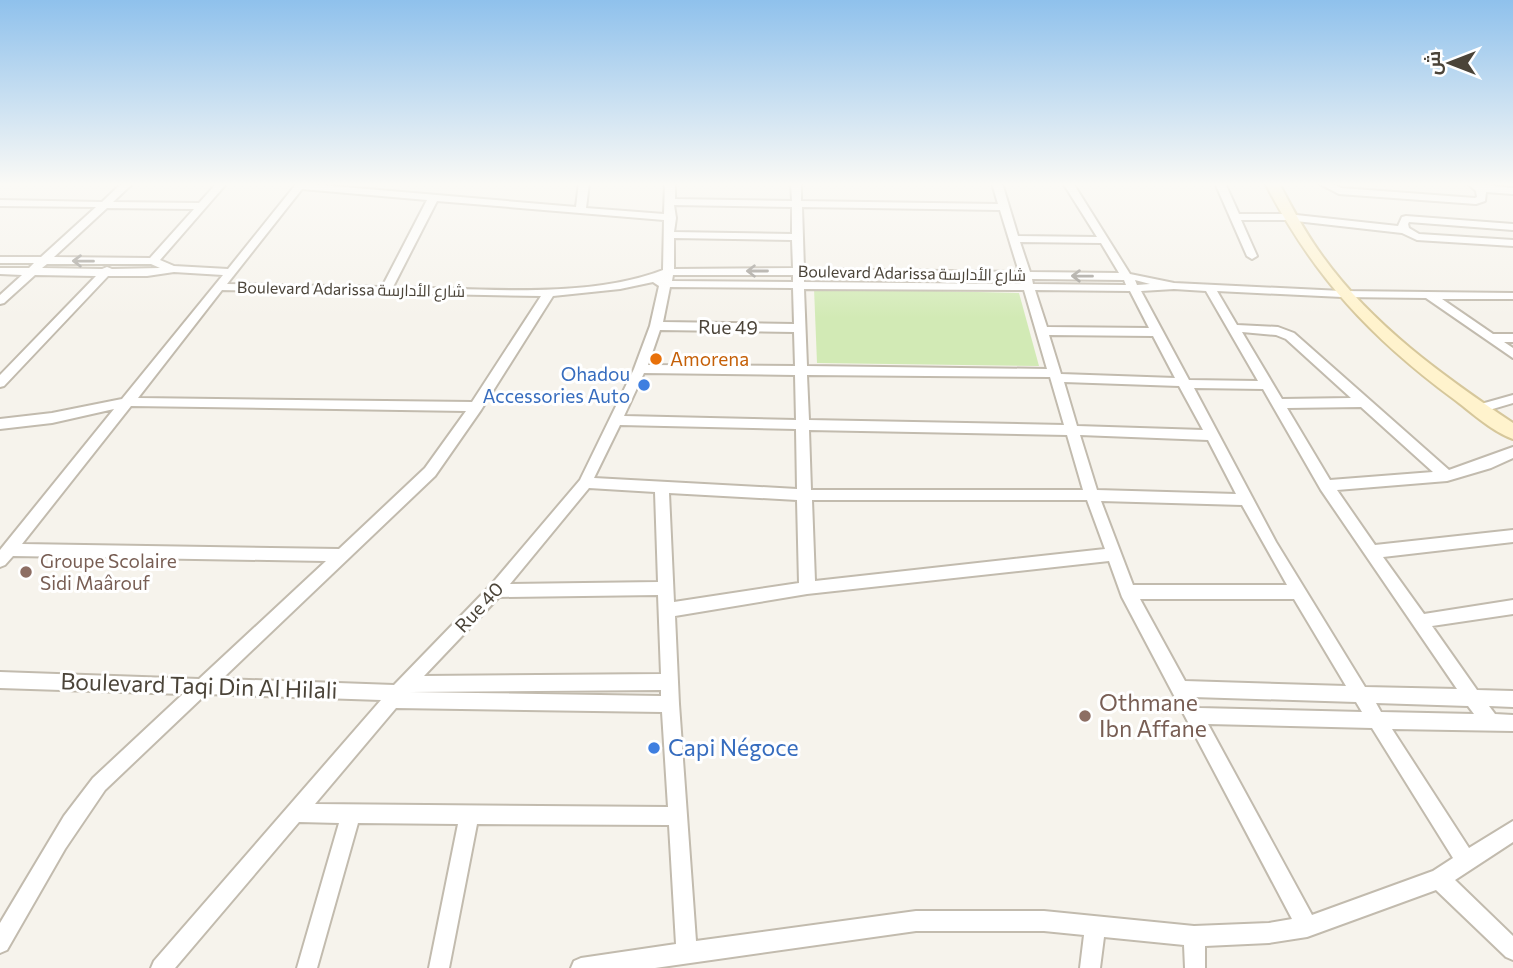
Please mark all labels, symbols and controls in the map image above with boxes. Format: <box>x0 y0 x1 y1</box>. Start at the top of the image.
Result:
north arrow <box>1415 28 1485 98</box>
text: ش <box>1421 51 1445 75</box>
one-way arrow <box>71 254 94 267</box>
street label: Boulevard Adarissa شارع الأدارسة <box>798 261 1026 287</box>
one-way arrow <box>746 264 769 278</box>
one-way arrow <box>1071 269 1094 283</box>
street label: Boulevard Adarissa شارع الأدارسة <box>237 277 465 303</box>
street label: Rue 49 <box>698 314 758 339</box>
place label: Amorena <box>670 347 749 370</box>
marker: Amorena <box>648 351 664 367</box>
place label: Ohadou Accessories Auto <box>483 362 630 407</box>
marker: Ohadou Accessories Auto <box>636 377 652 393</box>
place label: Groupe Scolaire Sidi Maârouf <box>40 549 177 594</box>
marker: Groupe Scolaire Sidi Maârouf <box>18 564 34 580</box>
street label: Rue 40 <box>450 577 508 637</box>
street label: Boulevard Taqi Din Al Hilali <box>60 666 338 704</box>
place label: Othmane Ibn Affane <box>1099 688 1207 742</box>
marker: Othmane Ibn Affane <box>1077 708 1093 724</box>
place label: Capi Négoce <box>668 733 799 761</box>
marker: Capi Négoce <box>646 740 662 756</box>

